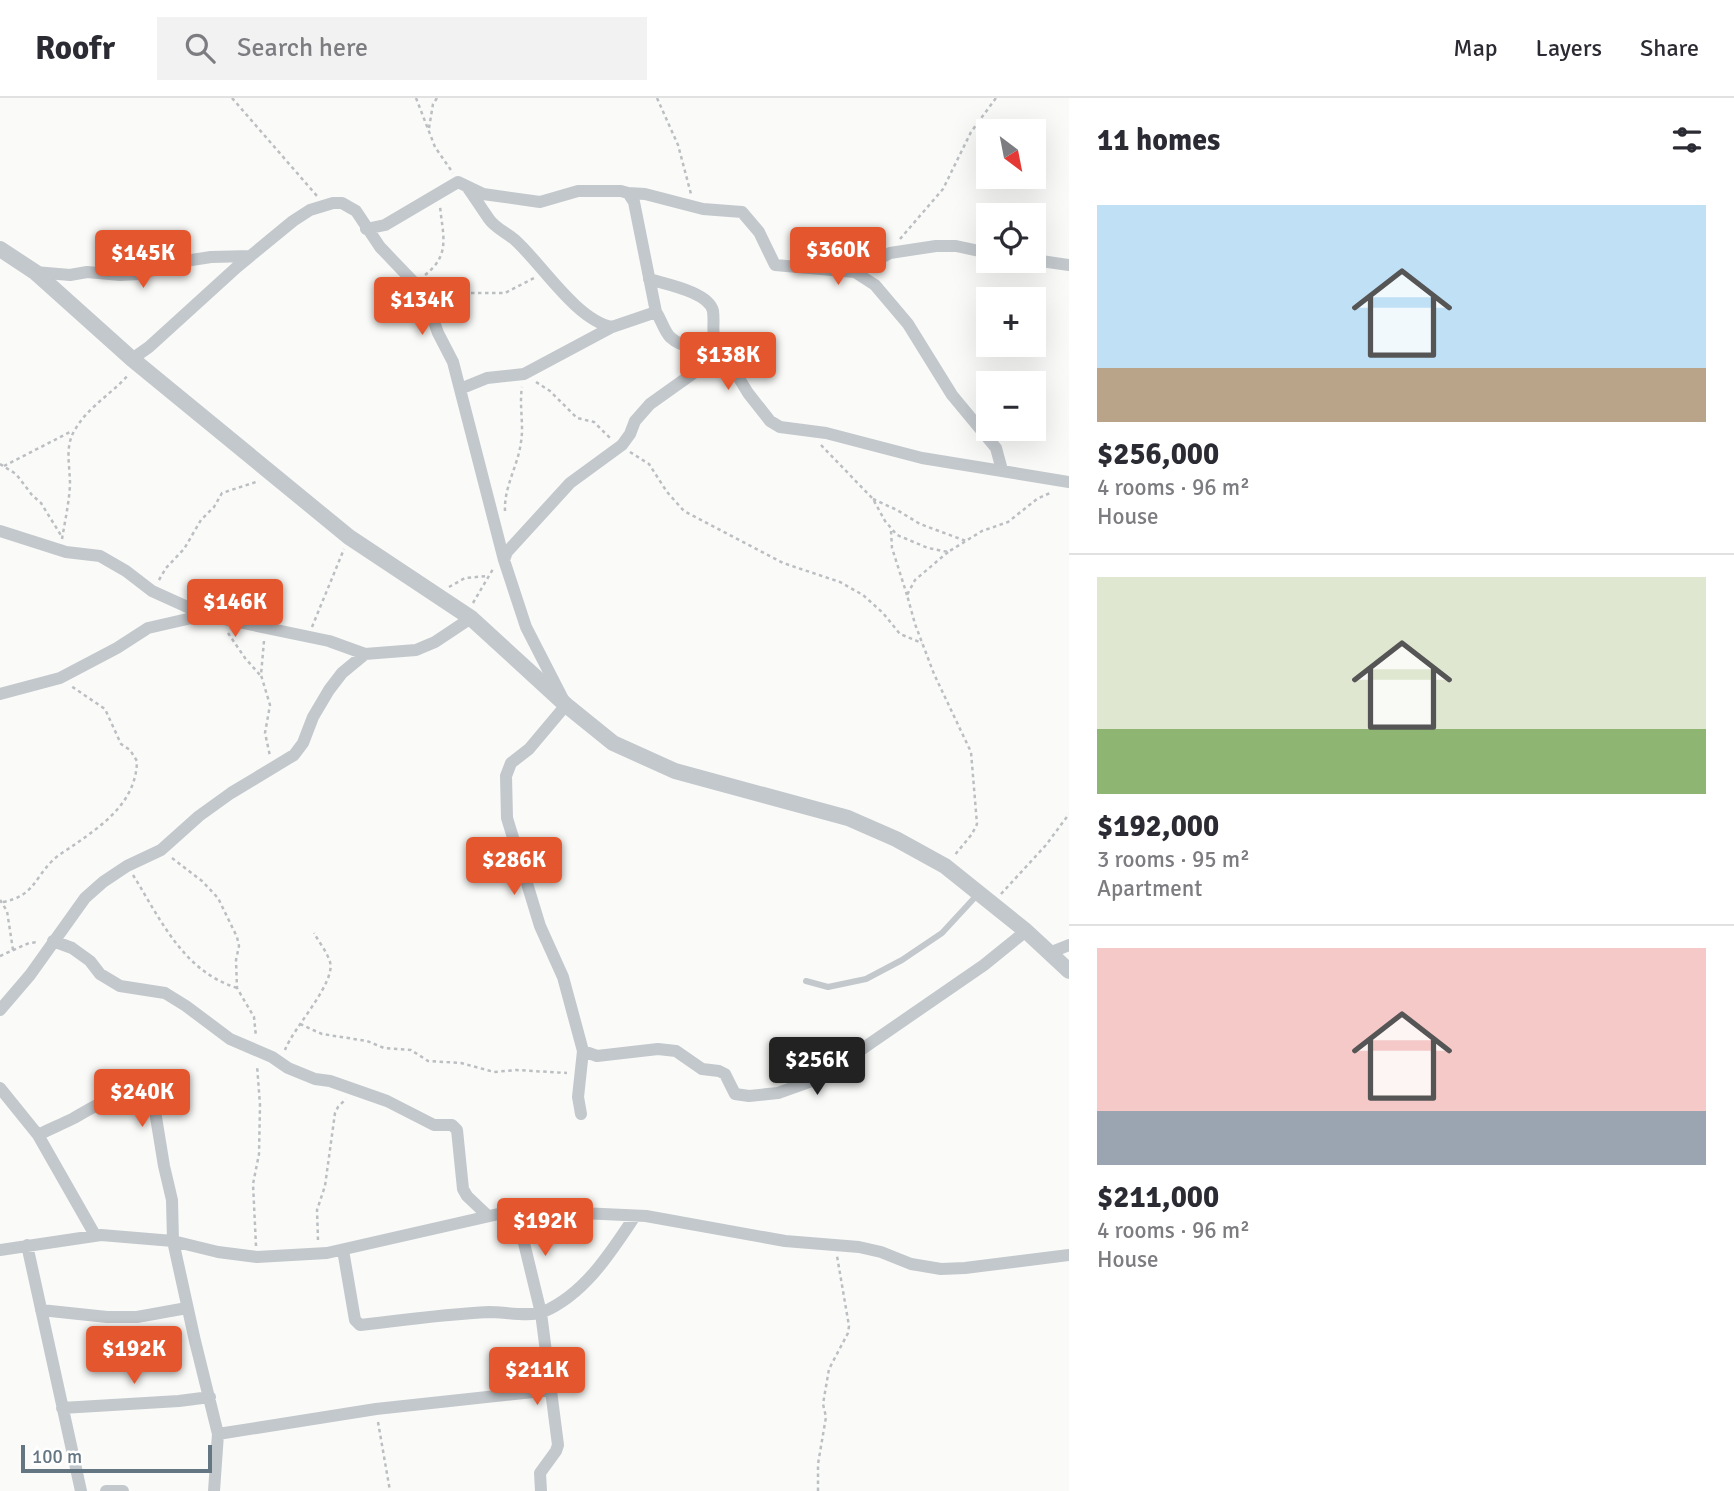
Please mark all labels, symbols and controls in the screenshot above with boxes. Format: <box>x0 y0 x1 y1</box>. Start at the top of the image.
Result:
search box <box>157 17 647 80</box>
text: Roofr <box>35 28 115 69</box>
icon: search <box>181 29 219 67</box>
text: Search here <box>237 32 368 64</box>
text: Map <box>1453 33 1498 63</box>
text: Layers <box>1536 33 1602 63</box>
text: Share <box>1640 33 1699 63</box>
north arrow <box>976 119 1046 189</box>
map controls <box>976 119 1046 441</box>
icon: filters <box>1668 121 1706 159</box>
text: 11 homes <box>1097 122 1220 159</box>
button: locate <box>976 203 1046 273</box>
pin: $360K <box>789 228 887 287</box>
pin: $145K <box>94 230 192 290</box>
text: $360K <box>806 235 870 264</box>
text: $145K <box>111 238 175 267</box>
icon: home <box>1339 250 1465 376</box>
pin: $134K <box>373 278 471 337</box>
text: $134K <box>390 285 454 314</box>
button: + <box>976 287 1046 357</box>
pin: $138K <box>679 332 777 392</box>
text: $138K <box>696 340 760 369</box>
button: − <box>976 371 1046 441</box>
text: $256,000 <box>1097 436 1219 473</box>
text: 4 rooms · 96 m² <box>1097 473 1250 502</box>
text: House <box>1097 502 1159 531</box>
pin: $146K <box>186 580 284 639</box>
text: $146K <box>203 587 267 616</box>
icon: home <box>1339 622 1465 748</box>
text: $192,000 <box>1097 808 1219 845</box>
pin: $286K <box>465 838 563 897</box>
text: $286K <box>482 845 546 874</box>
text: 3 rooms · 95 m² <box>1097 845 1250 874</box>
text: Apartment <box>1097 874 1202 903</box>
icon: home <box>1339 993 1465 1119</box>
pin: $256K <box>768 1038 866 1097</box>
text: $256K <box>785 1045 849 1074</box>
pin: $240K <box>93 1070 191 1129</box>
text: $240K <box>110 1077 174 1106</box>
text: $211,000 <box>1097 1179 1219 1216</box>
pin: $192K <box>496 1198 594 1258</box>
text: $192K <box>513 1206 577 1235</box>
text: 4 rooms · 96 m² <box>1097 1216 1250 1245</box>
text: House <box>1097 1245 1159 1274</box>
pin: $192K <box>85 1326 183 1386</box>
text: $192K <box>102 1334 166 1363</box>
pin: $211K <box>488 1348 586 1407</box>
text: $211K <box>505 1355 569 1384</box>
scale bar <box>21 1442 212 1474</box>
text: 100 m <box>32 1445 82 1469</box>

